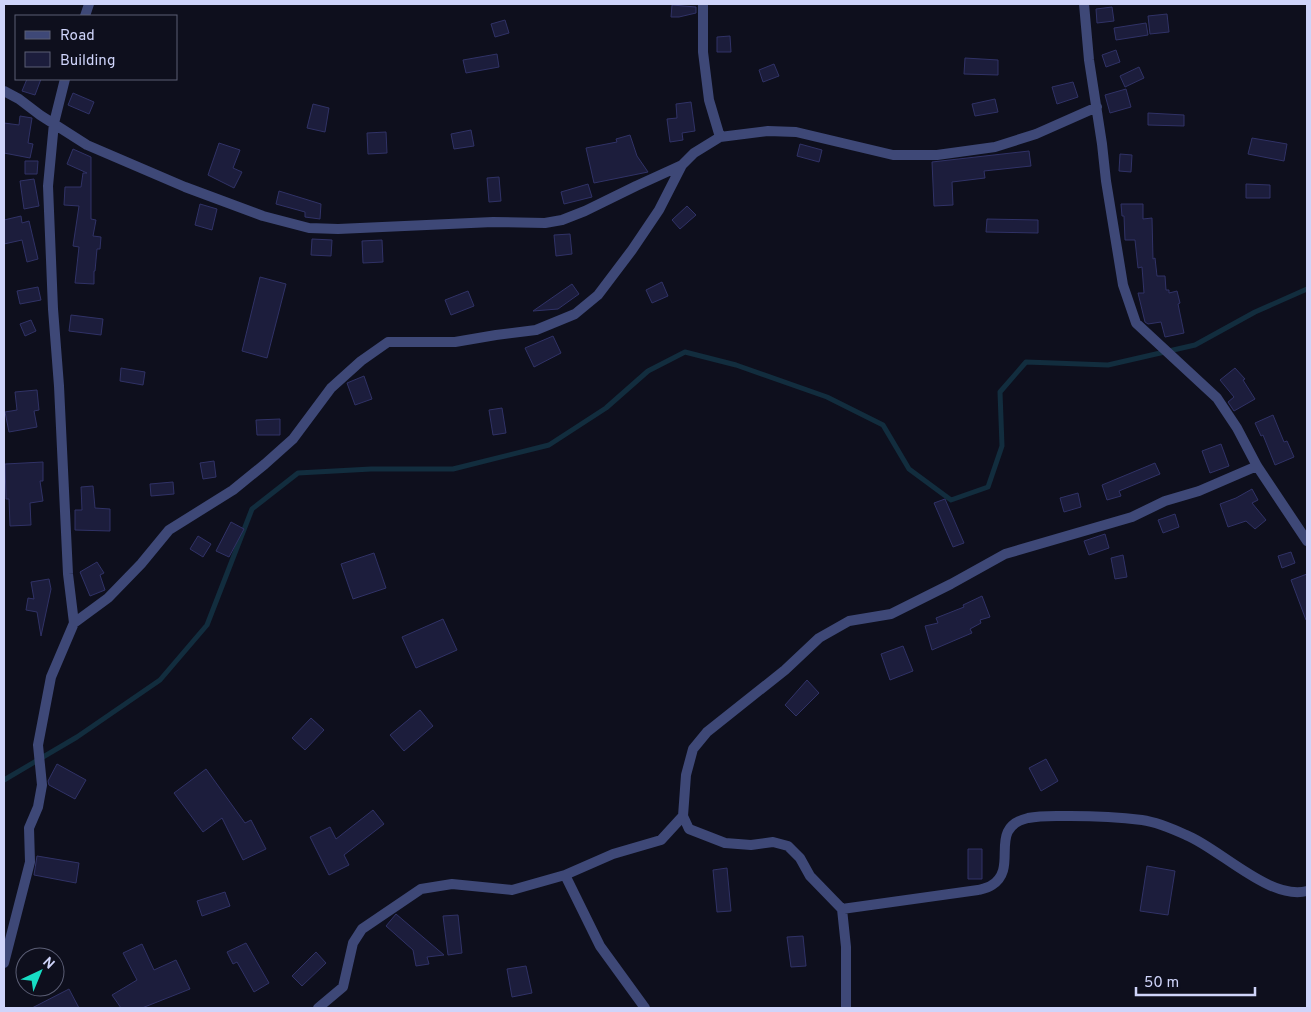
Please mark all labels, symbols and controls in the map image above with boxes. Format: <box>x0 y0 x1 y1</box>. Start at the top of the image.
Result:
legend <box>15 15 178 80</box>
text: Road <box>60 27 95 46</box>
text: Building <box>60 52 115 71</box>
north arrow <box>15 947 65 997</box>
text: N <box>38 954 58 973</box>
scale bar <box>1136 964 1255 996</box>
text: 50 m <box>1144 974 1179 993</box>

